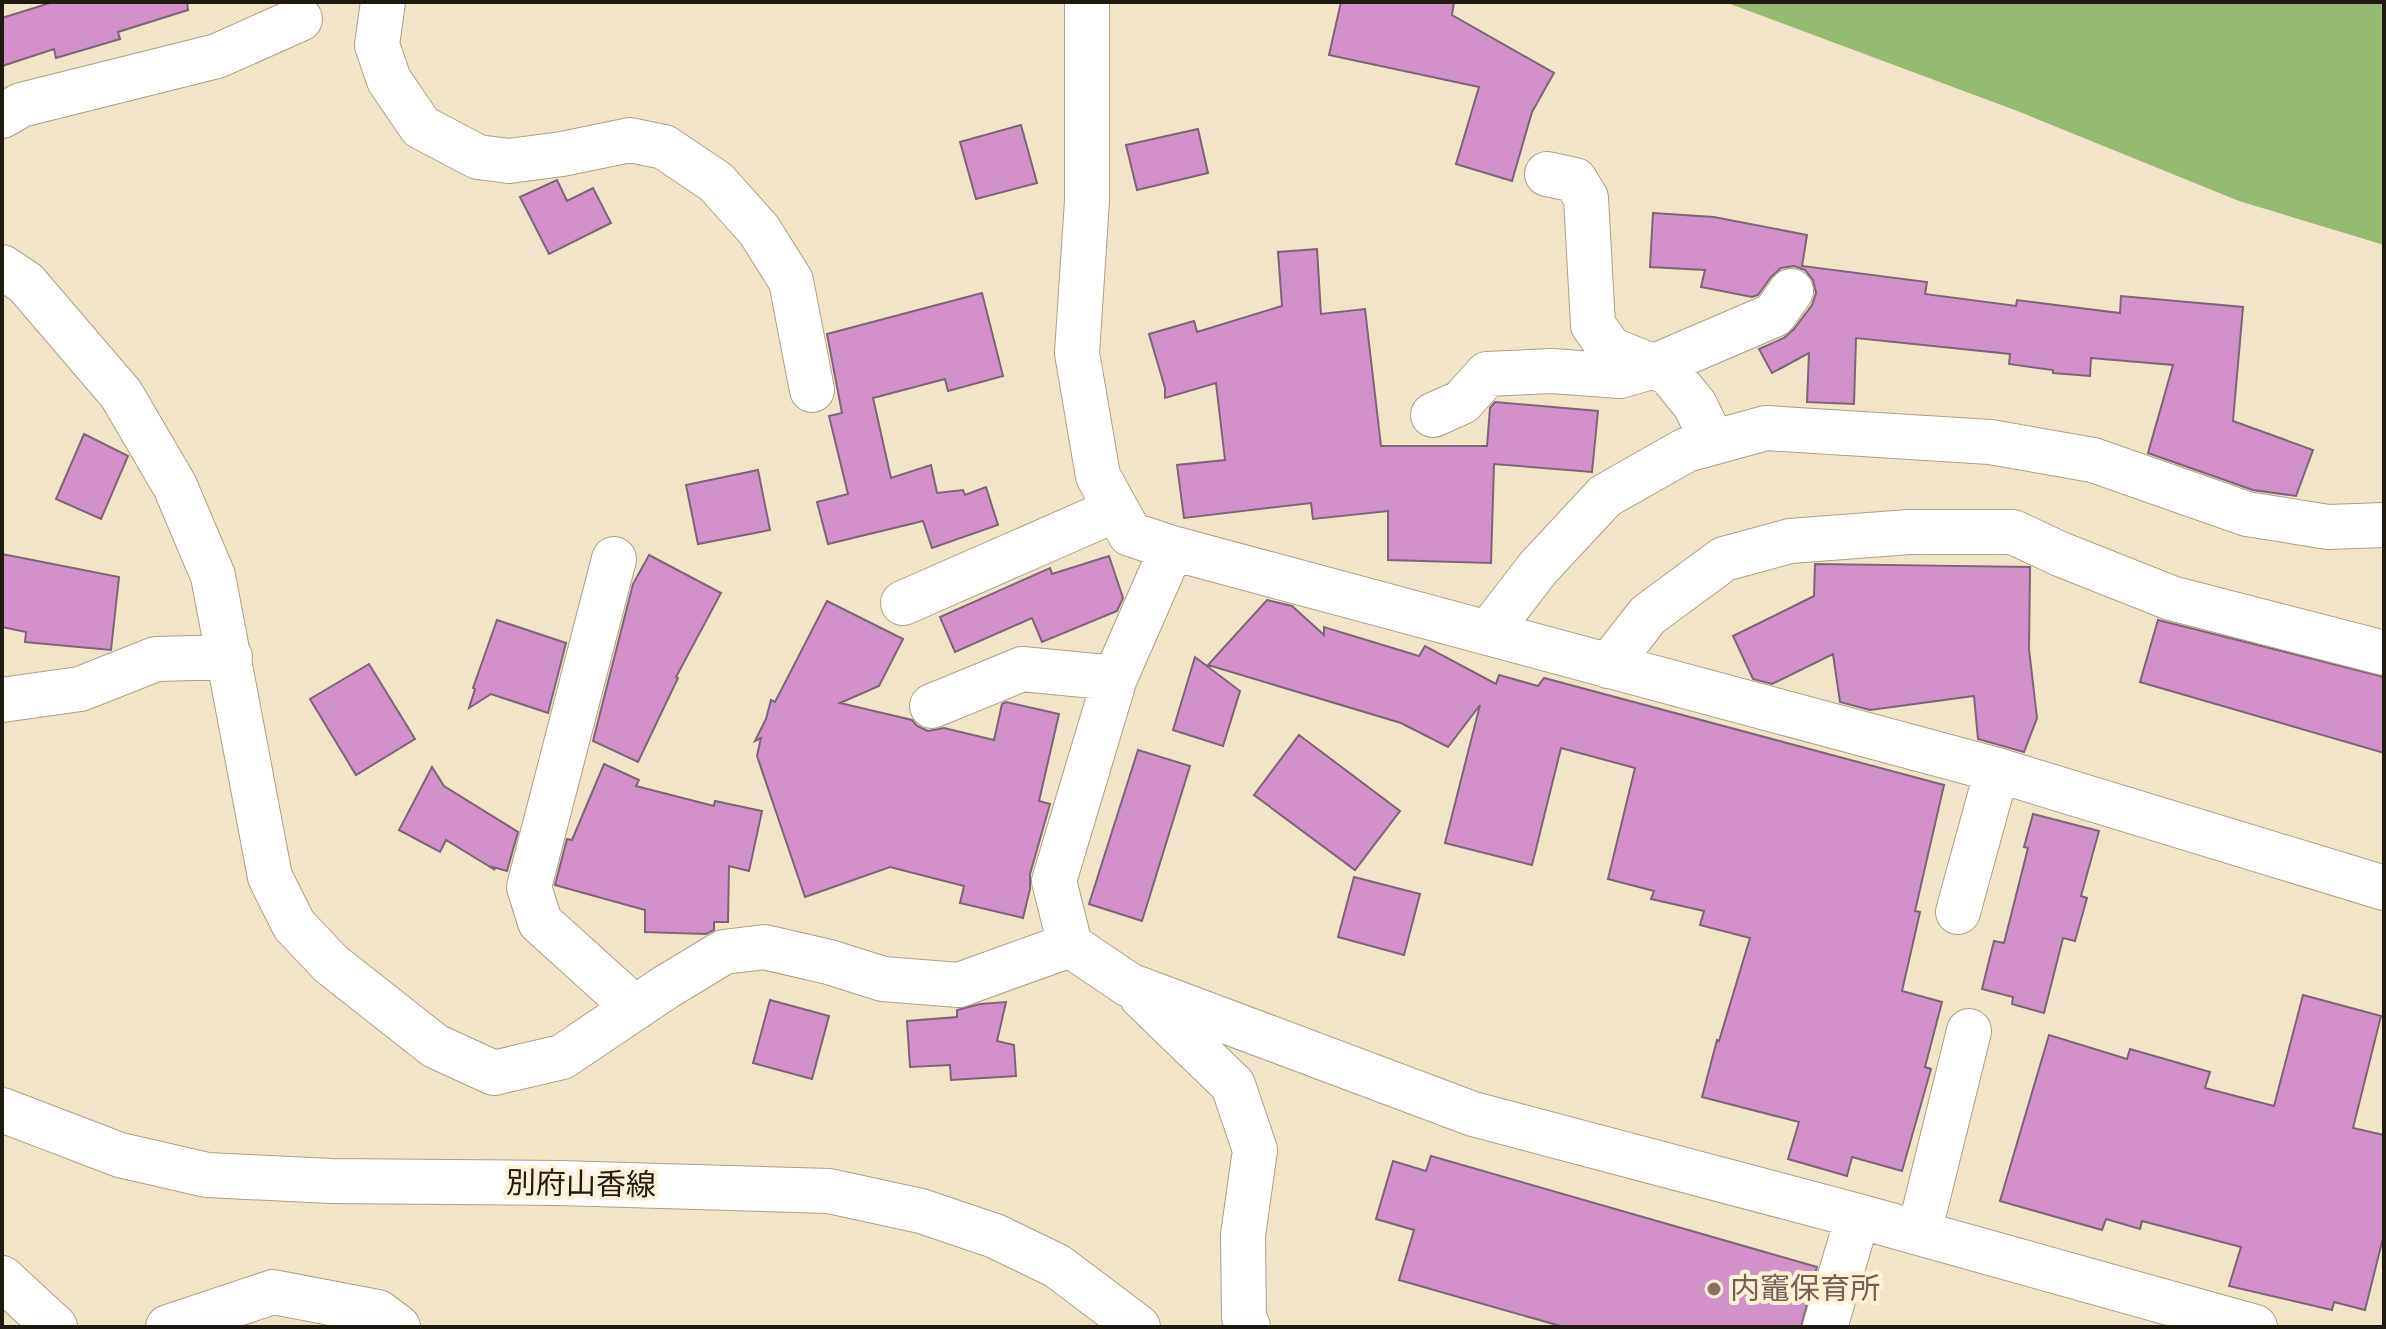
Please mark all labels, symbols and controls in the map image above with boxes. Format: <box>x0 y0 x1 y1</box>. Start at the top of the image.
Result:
street label: 別府山香線 <box>506 1165 656 1203</box>
place label: 内竈保育所 <box>1730 1271 1880 1307</box>
marker: 内竈保育所 <box>1705 1280 1723 1298</box>

